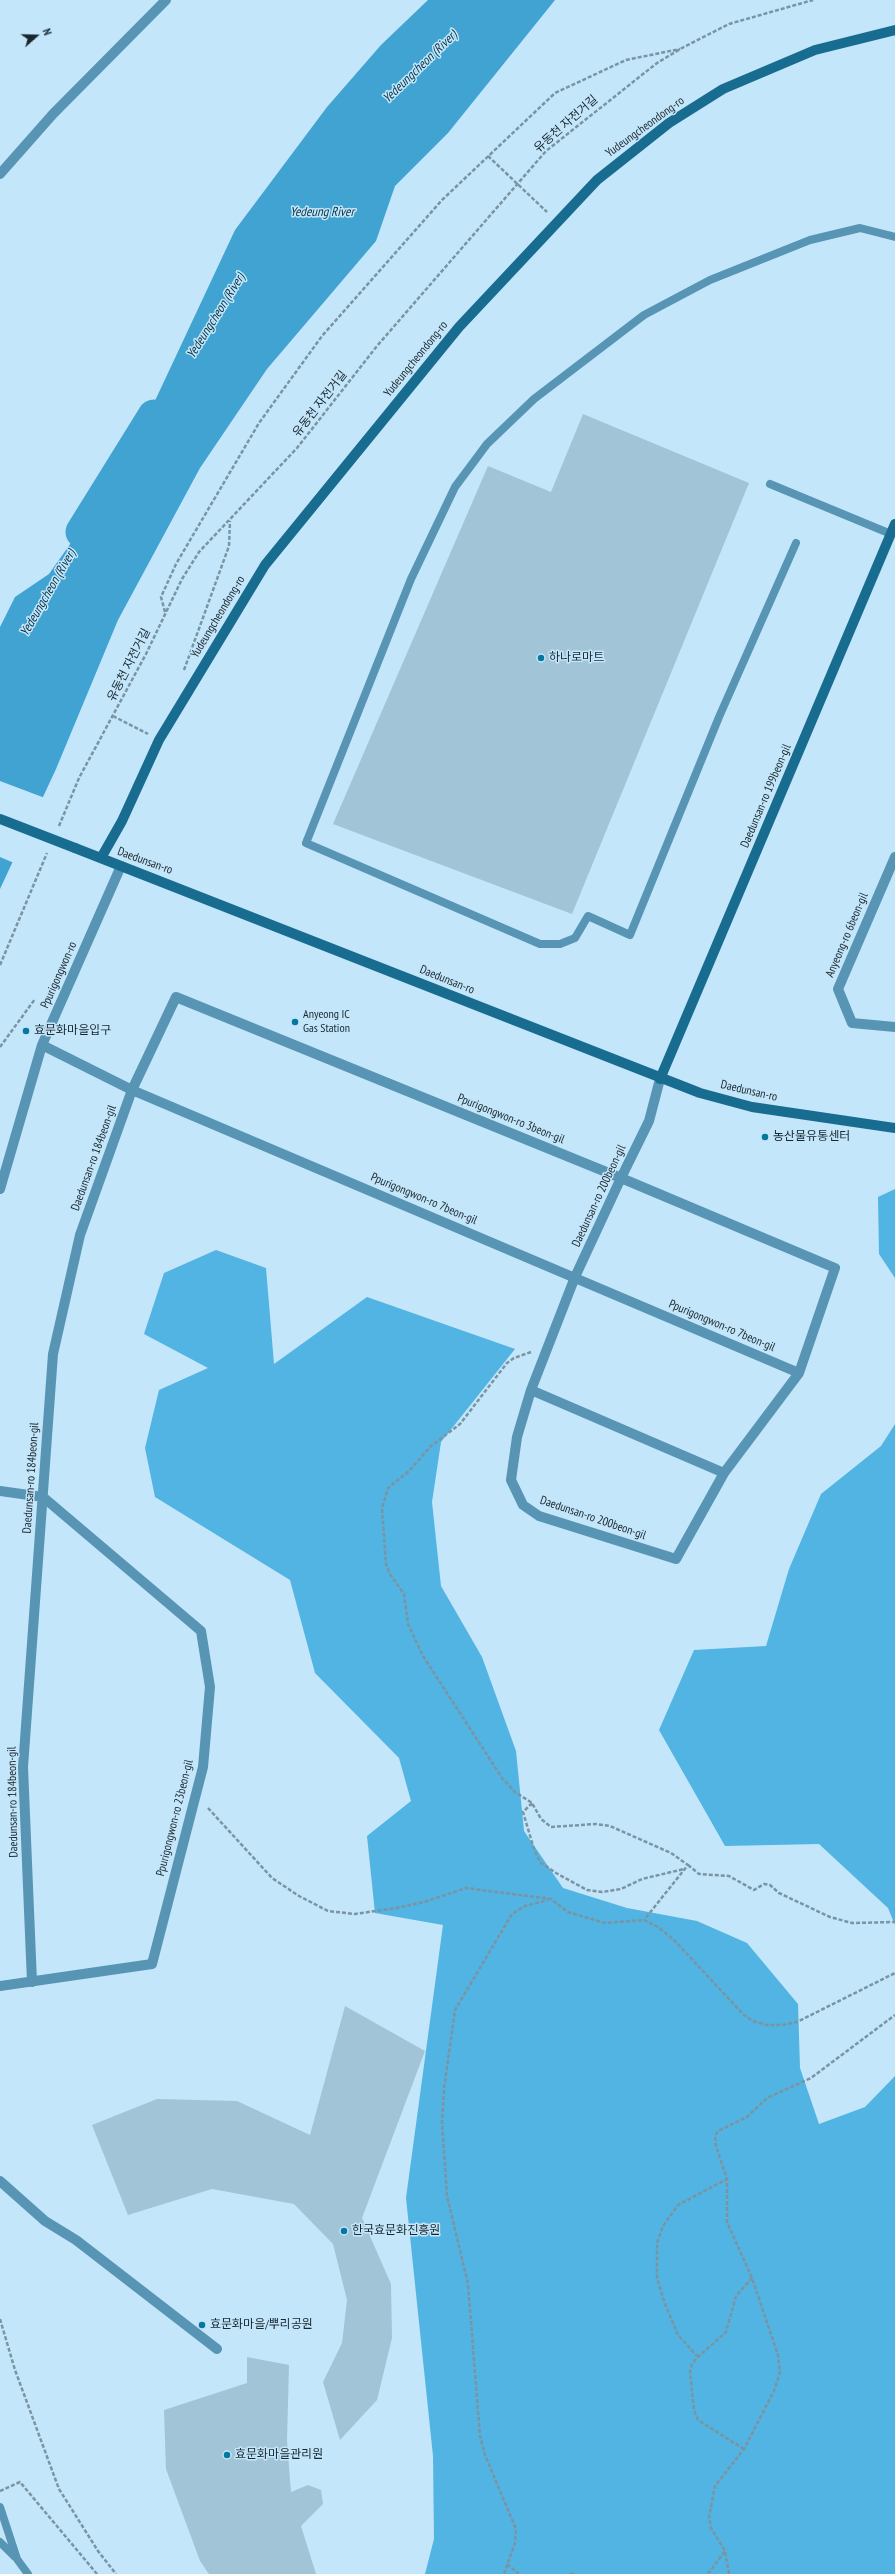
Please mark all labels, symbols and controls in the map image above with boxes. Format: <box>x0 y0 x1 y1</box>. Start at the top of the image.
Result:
north arrow <box>16 16 56 56</box>
text: N <box>40 27 55 37</box>
water label: Yedeungcheon (River) <box>380 28 460 106</box>
street label: 유동천 자전거길 <box>531 92 601 156</box>
street label: Yudeungcheondong-ro <box>603 94 687 160</box>
water label: Yedeung River <box>290 204 354 220</box>
water label: Yedeungcheon (River) <box>184 271 248 361</box>
street label: Yudeungcheondong-ro <box>381 318 451 400</box>
street label: 유동천 자전거길 <box>290 368 350 440</box>
water label: Yedeungcheon (River) <box>17 547 79 639</box>
street label: Yudeungcheondong-ro <box>188 573 248 661</box>
street label: 유동천 자전거길 <box>104 626 154 704</box>
place label: 하나로마트 <box>549 651 604 665</box>
marker: 하나로마트 <box>536 653 546 663</box>
street label: Daedunsan-ro 199beon-gil <box>738 742 794 850</box>
street label: Daedunsan-ro <box>115 844 175 878</box>
street label: Anyeong-ro 6beon-gil <box>823 891 871 979</box>
street label: Ppurigongwon-ro <box>38 939 80 1011</box>
street label: Daedunsan-ro <box>417 962 477 998</box>
place label: Anyeong IC Gas Station <box>303 1008 350 1036</box>
marker: Anyeong IC Gas Station <box>290 1017 300 1027</box>
place label: 효문화마을입구 <box>34 1024 111 1038</box>
marker: 효문화마을입구 <box>21 1026 31 1036</box>
street label: Daedunsan-ro <box>719 1077 779 1105</box>
street label: Ppurigongwon-ro 3beon-gil <box>455 1091 567 1147</box>
street label: Daedunsan-ro 184beon-gil <box>68 1103 120 1213</box>
place label: 농산물유통센터 <box>773 1130 850 1144</box>
marker: 농산물유통센터 <box>760 1132 770 1142</box>
street label: Daedunsan-ro 200beon-gil <box>569 1143 629 1249</box>
street label: Ppurigongwon-ro 7beon-gil <box>369 1170 479 1228</box>
street label: Ppurigongwon-ro 7beon-gil <box>667 1297 777 1355</box>
street label: Daedunsan-ro 184beon-gil <box>20 1422 42 1534</box>
street label: Daedunsan-ro 200beon-gil <box>538 1493 648 1543</box>
street label: Daedunsan-ro 184beon-gil <box>5 1746 21 1858</box>
street label: Ppurigongwon-ro 23beon-gil <box>154 1758 196 1878</box>
place label: 한국효문화진흥원 <box>352 2224 440 2238</box>
marker: 한국효문화진흥원 <box>339 2226 349 2236</box>
place label: 효문화마을/뿌리공원 <box>210 2318 313 2332</box>
marker: 효문화마을/뿌리공원 <box>197 2320 207 2330</box>
place label: 효문화마을관리원 <box>235 2448 323 2462</box>
marker: 효문화마을관리원 <box>222 2450 232 2460</box>

